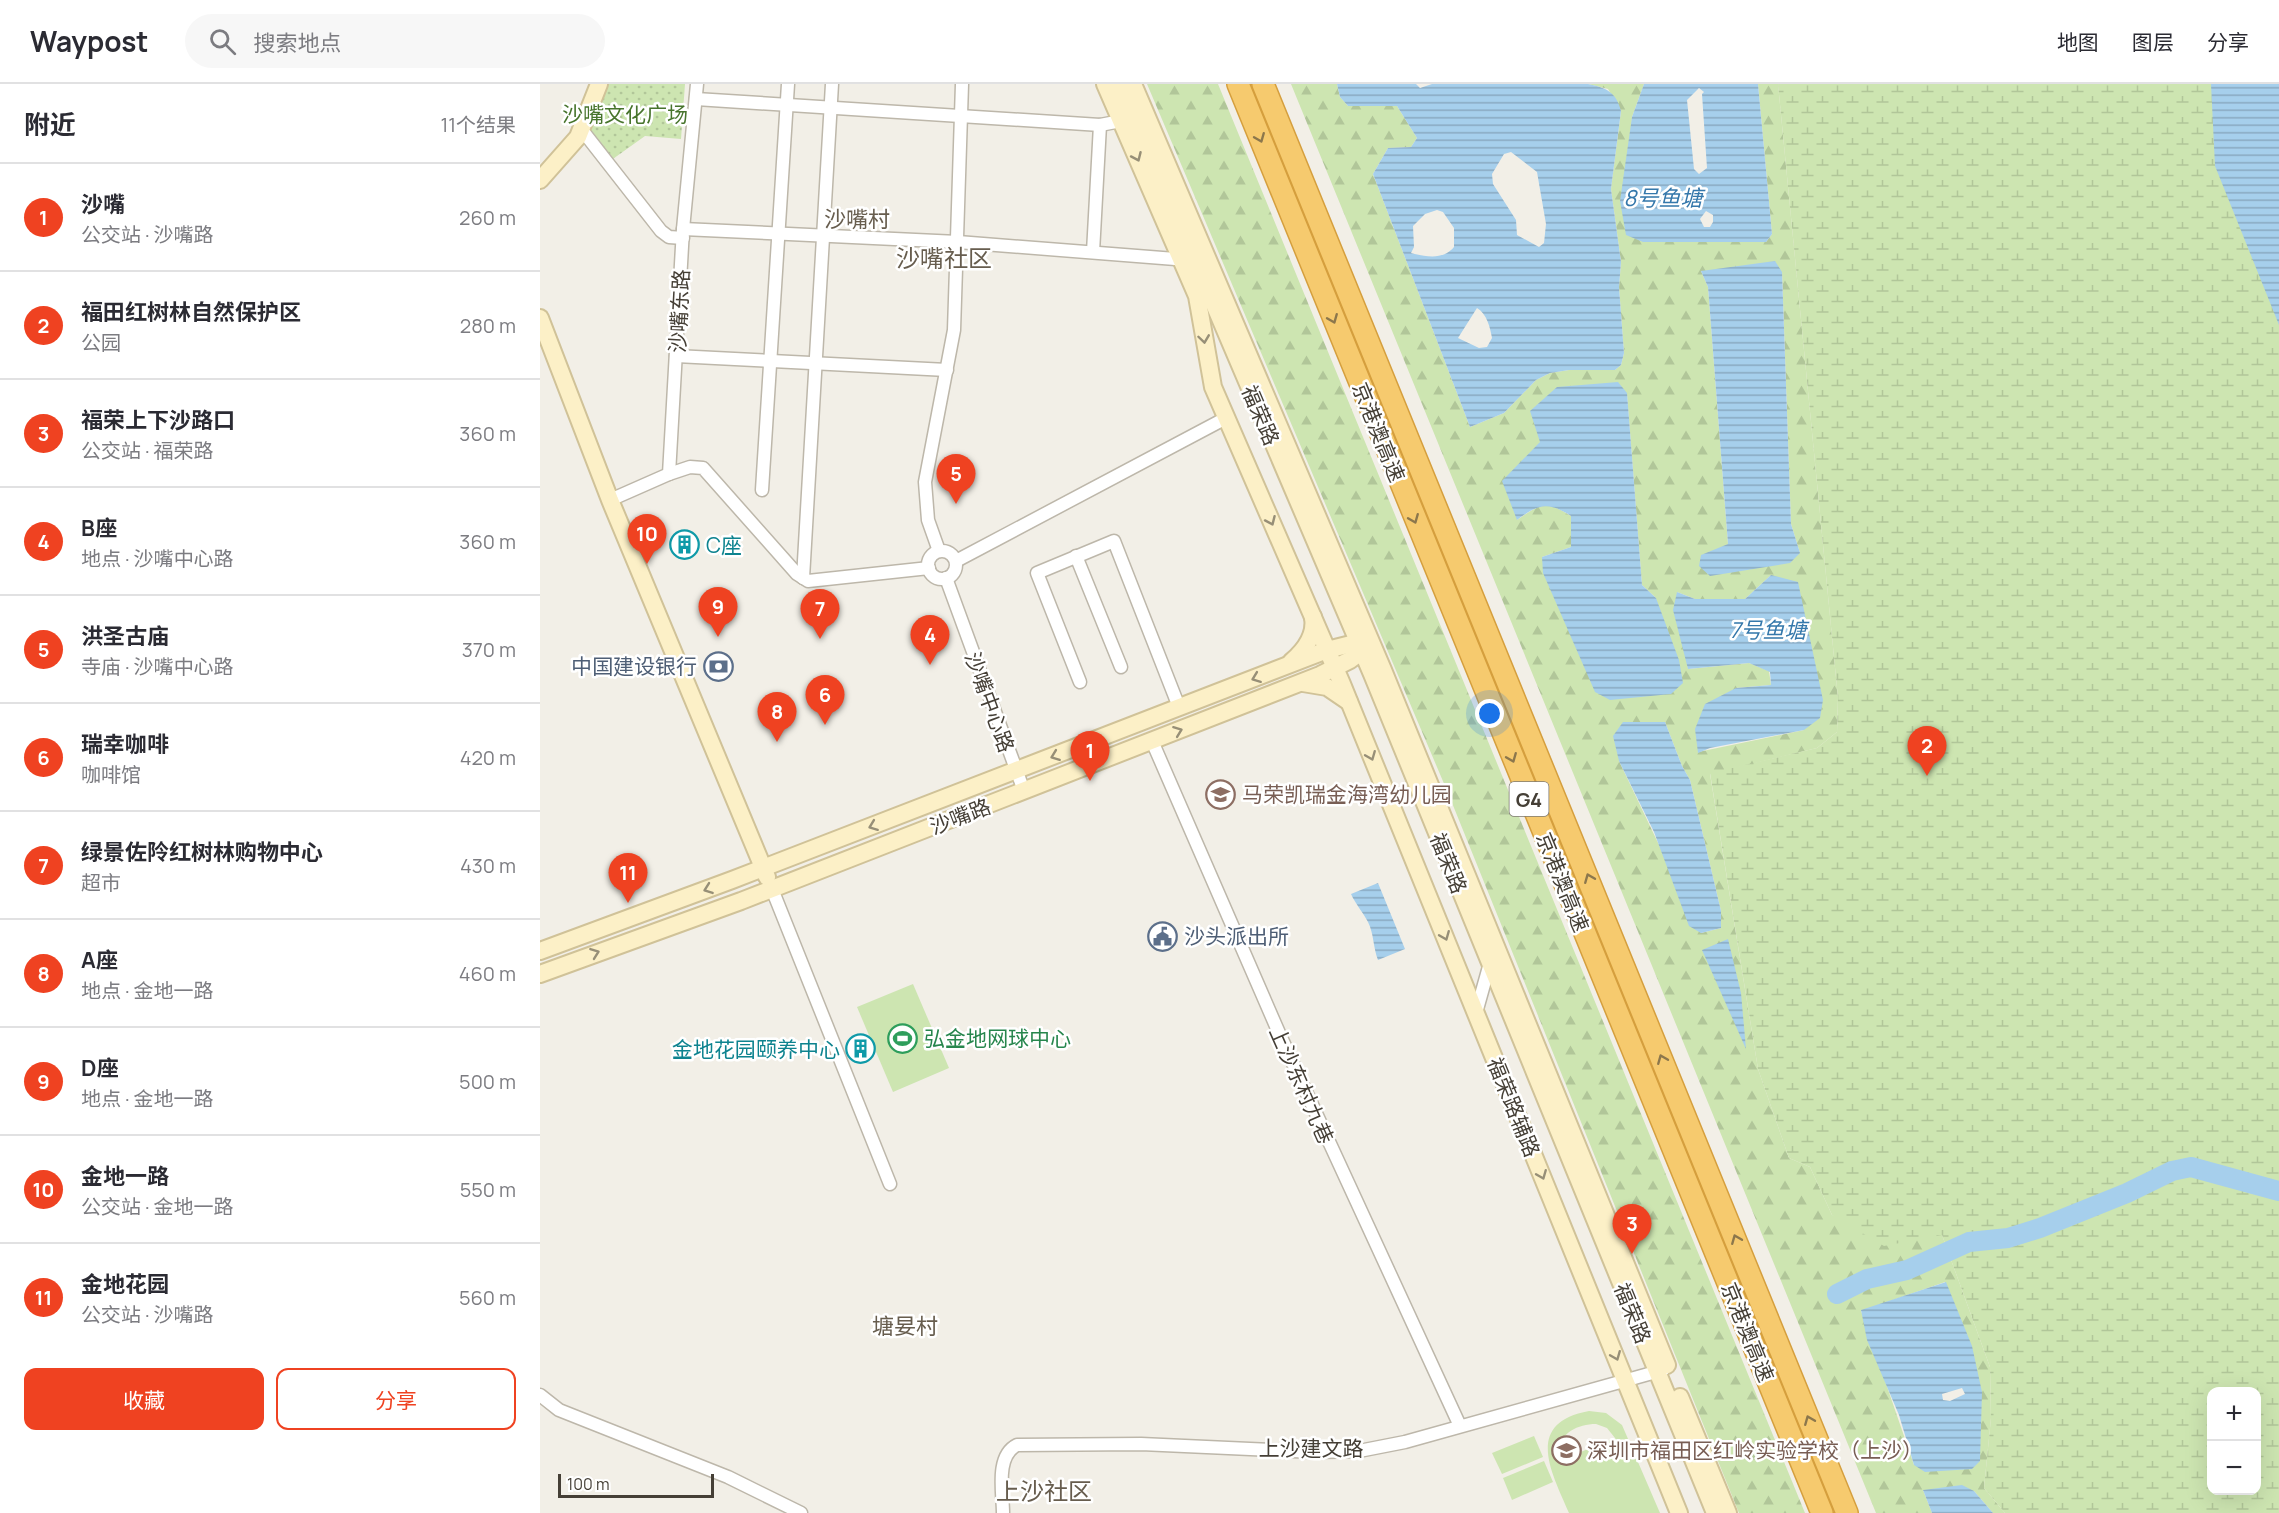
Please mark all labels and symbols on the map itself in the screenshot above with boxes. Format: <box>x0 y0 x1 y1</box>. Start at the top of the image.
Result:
park label: 沙嘴文化广场 <box>562 100 688 128</box>
one-way arrow <box>1253 132 1265 143</box>
one-way arrow <box>1130 151 1142 162</box>
water label: 8号鱼塘 <box>1624 183 1706 213</box>
district label: 沙嘴村 <box>824 204 890 234</box>
district label: 沙嘴社区 <box>896 241 992 274</box>
street label: 沙嘴东路 <box>663 268 695 354</box>
one-way arrow <box>1326 313 1338 324</box>
one-way arrow <box>1197 334 1209 344</box>
street label: 京港澳高速 <box>1346 378 1412 486</box>
street label: 福荣路 <box>1236 381 1286 449</box>
pin: 5 <box>936 454 976 504</box>
one-way arrow <box>1407 513 1419 524</box>
pin: 10 <box>628 514 666 564</box>
one-way arrow <box>1264 514 1276 525</box>
building icon: C座 <box>669 529 701 561</box>
place label: C座 <box>706 531 742 559</box>
pin: 9 <box>698 588 738 637</box>
pin: 7 <box>800 590 840 639</box>
water label: 7号鱼塘 <box>1729 615 1811 645</box>
pin: 4 <box>910 616 950 665</box>
street label: 沙嘴中心路 <box>959 648 1021 756</box>
bank icon: 中国建设银行 <box>702 650 734 682</box>
place label: 中国建设银行 <box>571 652 697 680</box>
one-way arrow <box>1251 670 1262 683</box>
pin: 6 <box>806 676 844 725</box>
pin: 8 <box>758 692 796 742</box>
your location <box>1475 699 1504 728</box>
one-way arrow <box>1172 726 1183 738</box>
pin: 2 <box>1908 726 1946 776</box>
pin: 1 <box>1070 732 1110 781</box>
one-way arrow <box>1050 748 1060 761</box>
one-way arrow <box>1364 750 1377 761</box>
one-way arrow <box>1505 751 1517 762</box>
school or university icon: 马荣凯瑞金海湾幼儿园 <box>1205 778 1237 810</box>
place label: 马荣凯瑞金海湾幼儿园 <box>1242 780 1452 808</box>
road number: G4 <box>1510 782 1548 816</box>
street label: 沙嘴路 <box>926 792 994 840</box>
one-way arrow <box>868 819 879 831</box>
street label: 京港澳高速 <box>1530 828 1596 936</box>
street label: 福荣路 <box>1424 829 1474 897</box>
pin: 11 <box>608 854 647 903</box>
one-way arrow <box>1584 873 1596 884</box>
one-way arrow <box>704 881 714 894</box>
public building icon: 沙头派出所 <box>1147 920 1179 952</box>
place label: 沙头派出所 <box>1184 922 1289 950</box>
one-way arrow <box>1438 930 1450 941</box>
one-way arrow <box>589 948 600 961</box>
sports icon: 弘金地网球中心 <box>887 1022 919 1054</box>
street label: 上沙东村九巷 <box>1264 1022 1340 1148</box>
place label: 弘金地网球中心 <box>924 1024 1071 1052</box>
building icon: 金地花园颐养中心 <box>845 1033 877 1065</box>
place label: 金地花园颐养中心 <box>672 1035 840 1063</box>
street label: 福荣路辅路 <box>1481 1053 1547 1161</box>
one-way arrow <box>1657 1054 1669 1065</box>
one-way arrow <box>1535 1169 1547 1180</box>
pin: 3 <box>1612 1204 1652 1254</box>
one-way arrow <box>1731 1235 1743 1246</box>
street label: 京港澳高速 <box>1715 1278 1781 1386</box>
street label: 福荣路 <box>1608 1279 1658 1347</box>
district label: 塘妟村 <box>872 1311 938 1341</box>
one-way arrow <box>1609 1350 1621 1361</box>
one-way arrow <box>1804 1415 1816 1426</box>
street label: 上沙建文路 <box>1259 1434 1364 1462</box>
school or university icon: 深圳市福田区红岭实验学校（上沙） <box>1550 1434 1582 1466</box>
place label: 深圳市福田区红岭实验学校（上沙） <box>1587 1436 1923 1464</box>
scale bar <box>558 1471 714 1498</box>
district label: 上沙社区 <box>996 1474 1092 1507</box>

